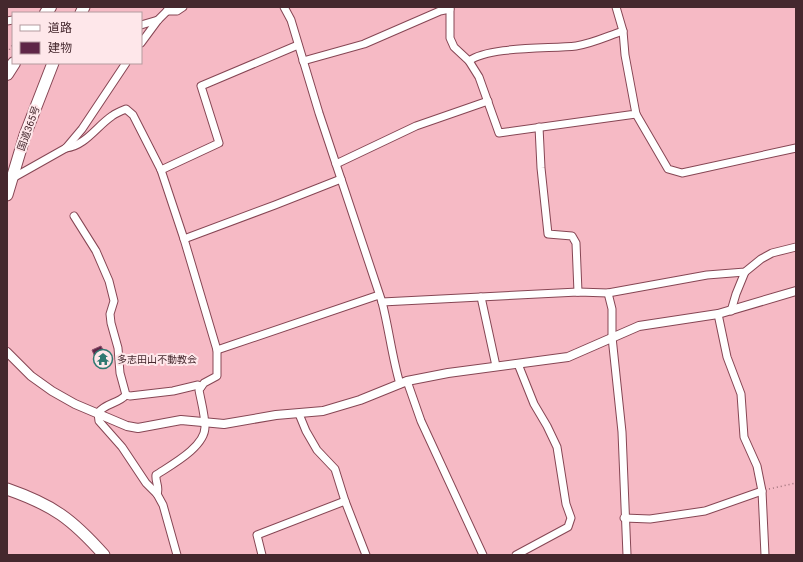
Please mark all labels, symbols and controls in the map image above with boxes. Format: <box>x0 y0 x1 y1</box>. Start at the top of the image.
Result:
legend <box>12 12 142 64</box>
text: 道路 <box>48 21 72 35</box>
text: 建物 <box>48 41 72 55</box>
street label: 国道365号 <box>15 104 42 152</box>
temple icon: 多志田山不動教会 <box>92 348 114 370</box>
place label: 多志田山不動教会 <box>117 354 197 365</box>

